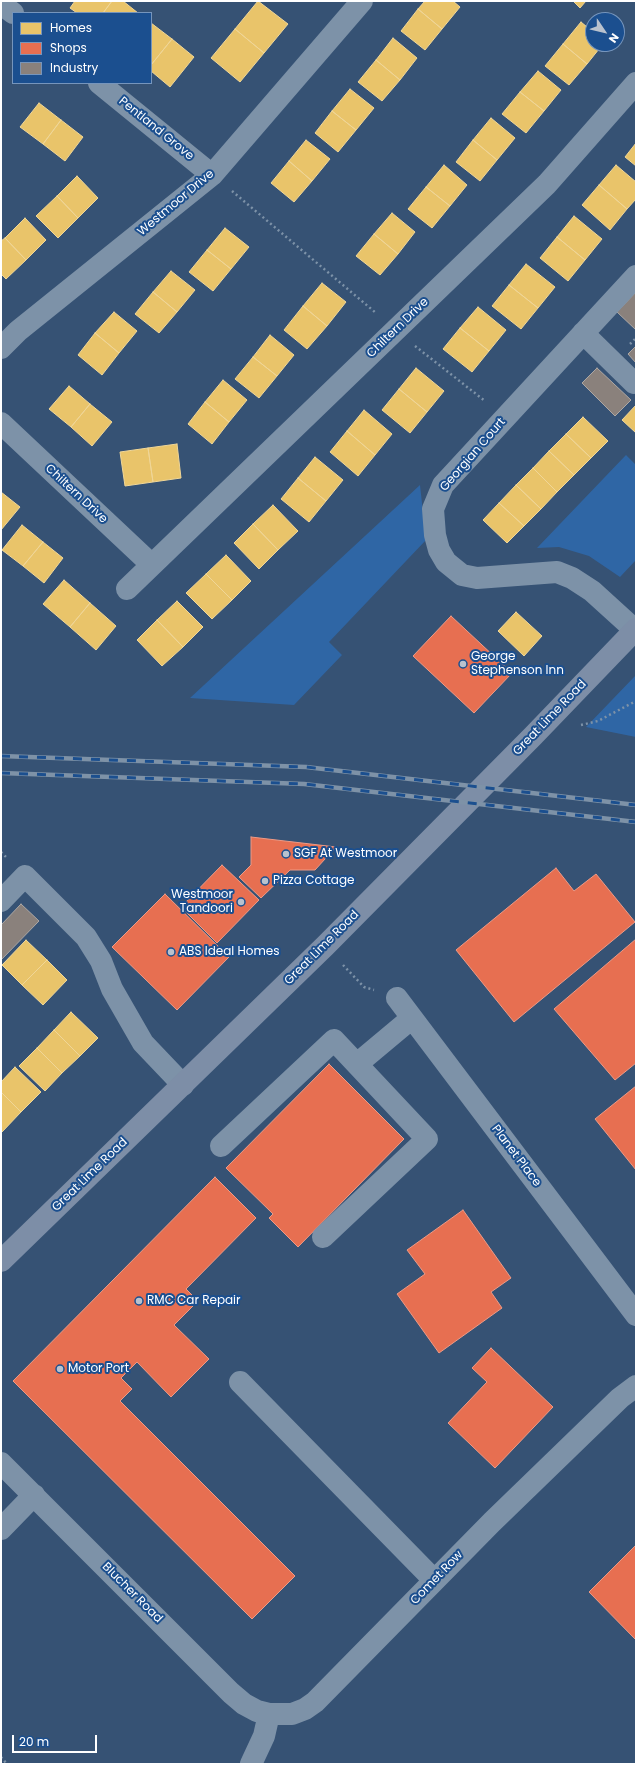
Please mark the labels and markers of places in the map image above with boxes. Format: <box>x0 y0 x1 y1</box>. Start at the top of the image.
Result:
place label: George Stephenson Inn <box>471 650 564 678</box>
marker: George Stephenson Inn <box>458 659 468 669</box>
place label: SGF At Westmoor <box>294 847 397 861</box>
marker: SGF At Westmoor <box>281 849 291 859</box>
place label: Pizza Cottage <box>273 874 354 888</box>
marker: Pizza Cottage <box>260 876 270 886</box>
place label: Westmoor Tandoori <box>171 888 233 916</box>
marker: Westmoor Tandoori <box>236 897 246 907</box>
place label: ABS Ideal Homes <box>179 945 280 959</box>
marker: ABS Ideal Homes <box>166 947 176 957</box>
place label: RMC Car Repair <box>147 1294 241 1308</box>
marker: RMC Car Repair <box>134 1296 144 1306</box>
place label: Motor Port <box>68 1362 129 1376</box>
marker: Motor Port <box>55 1364 65 1374</box>

